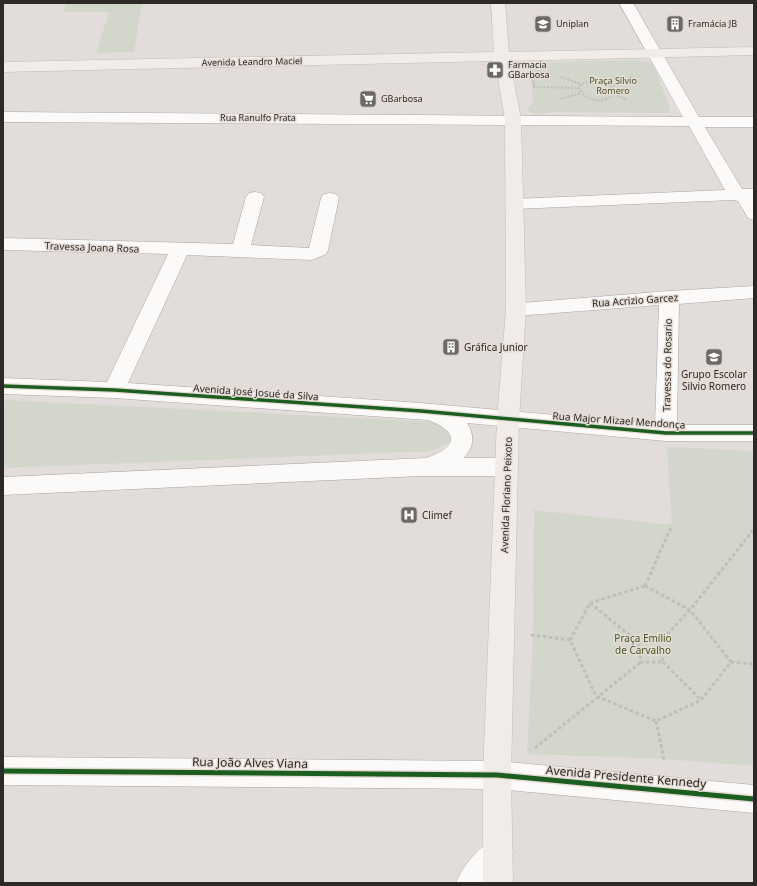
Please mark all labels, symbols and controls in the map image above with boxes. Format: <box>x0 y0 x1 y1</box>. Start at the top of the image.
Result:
school or university icon: Uniplan <box>533 14 553 34</box>
building icon: Framácia JB <box>665 14 685 34</box>
place label: Uniplan <box>556 17 589 30</box>
place label: Framácia JB <box>688 17 737 30</box>
street label: Avenida Leandro Maciel <box>202 54 302 69</box>
place label: Farmacia GBarbosa <box>508 58 550 81</box>
pharmacy icon: Farmacia GBarbosa <box>485 60 505 80</box>
park label: Praça Sílvio Romero <box>589 74 637 97</box>
supermarket icon: GBarbosa <box>358 89 378 109</box>
place label: GBarbosa <box>381 92 423 105</box>
street label: Rua Ranulfo Prata <box>220 111 296 124</box>
street label: Travessa Joana Rosa <box>45 238 139 256</box>
street label: Rua Acrizio Garcez <box>591 290 679 310</box>
street label: Travessa do Rosario <box>659 318 675 412</box>
building icon: Gráfica Junior <box>441 337 461 357</box>
place label: Gráfica Junior <box>464 340 528 354</box>
school or university icon: Grupo Escolar Silvio Romero <box>704 347 724 367</box>
place label: Grupo Escolar Silvio Romero <box>681 367 747 393</box>
street label: Avenida José Josué da Silva <box>193 381 319 403</box>
street label: Rua Major Mizael Mendonça <box>552 408 686 432</box>
street label: Avenida Floriano Peixoto <box>497 437 515 553</box>
hospital icon: Climef <box>399 505 419 525</box>
place label: Climef <box>422 508 452 522</box>
park label: Praça Emílio de Carvalho <box>614 631 672 657</box>
street label: Rua João Alves Viana <box>192 753 308 772</box>
street label: Avenida Presidente Kennedy <box>545 761 708 792</box>

